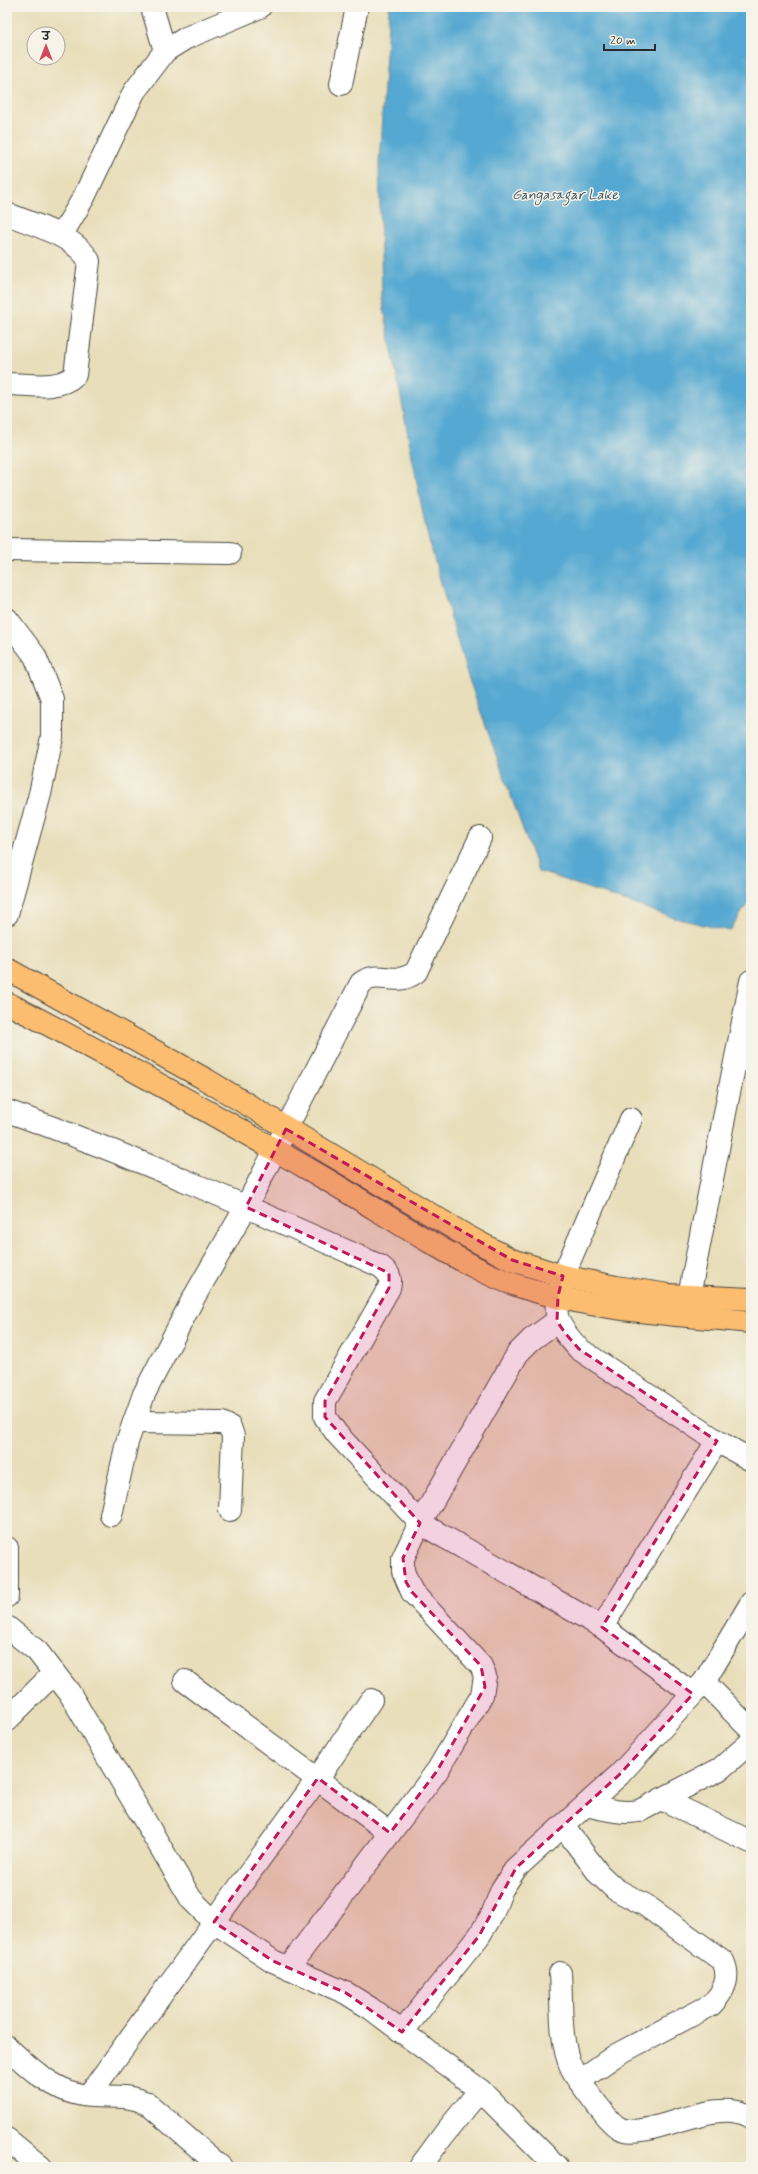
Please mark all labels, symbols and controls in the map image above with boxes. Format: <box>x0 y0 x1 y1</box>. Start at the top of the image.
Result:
north arrow <box>26 26 66 66</box>
scale bar <box>604 26 655 52</box>
text: उ <box>41 30 51 44</box>
text: 20 m <box>610 33 636 49</box>
water label: Gangasagar Lake <box>512 186 618 206</box>

